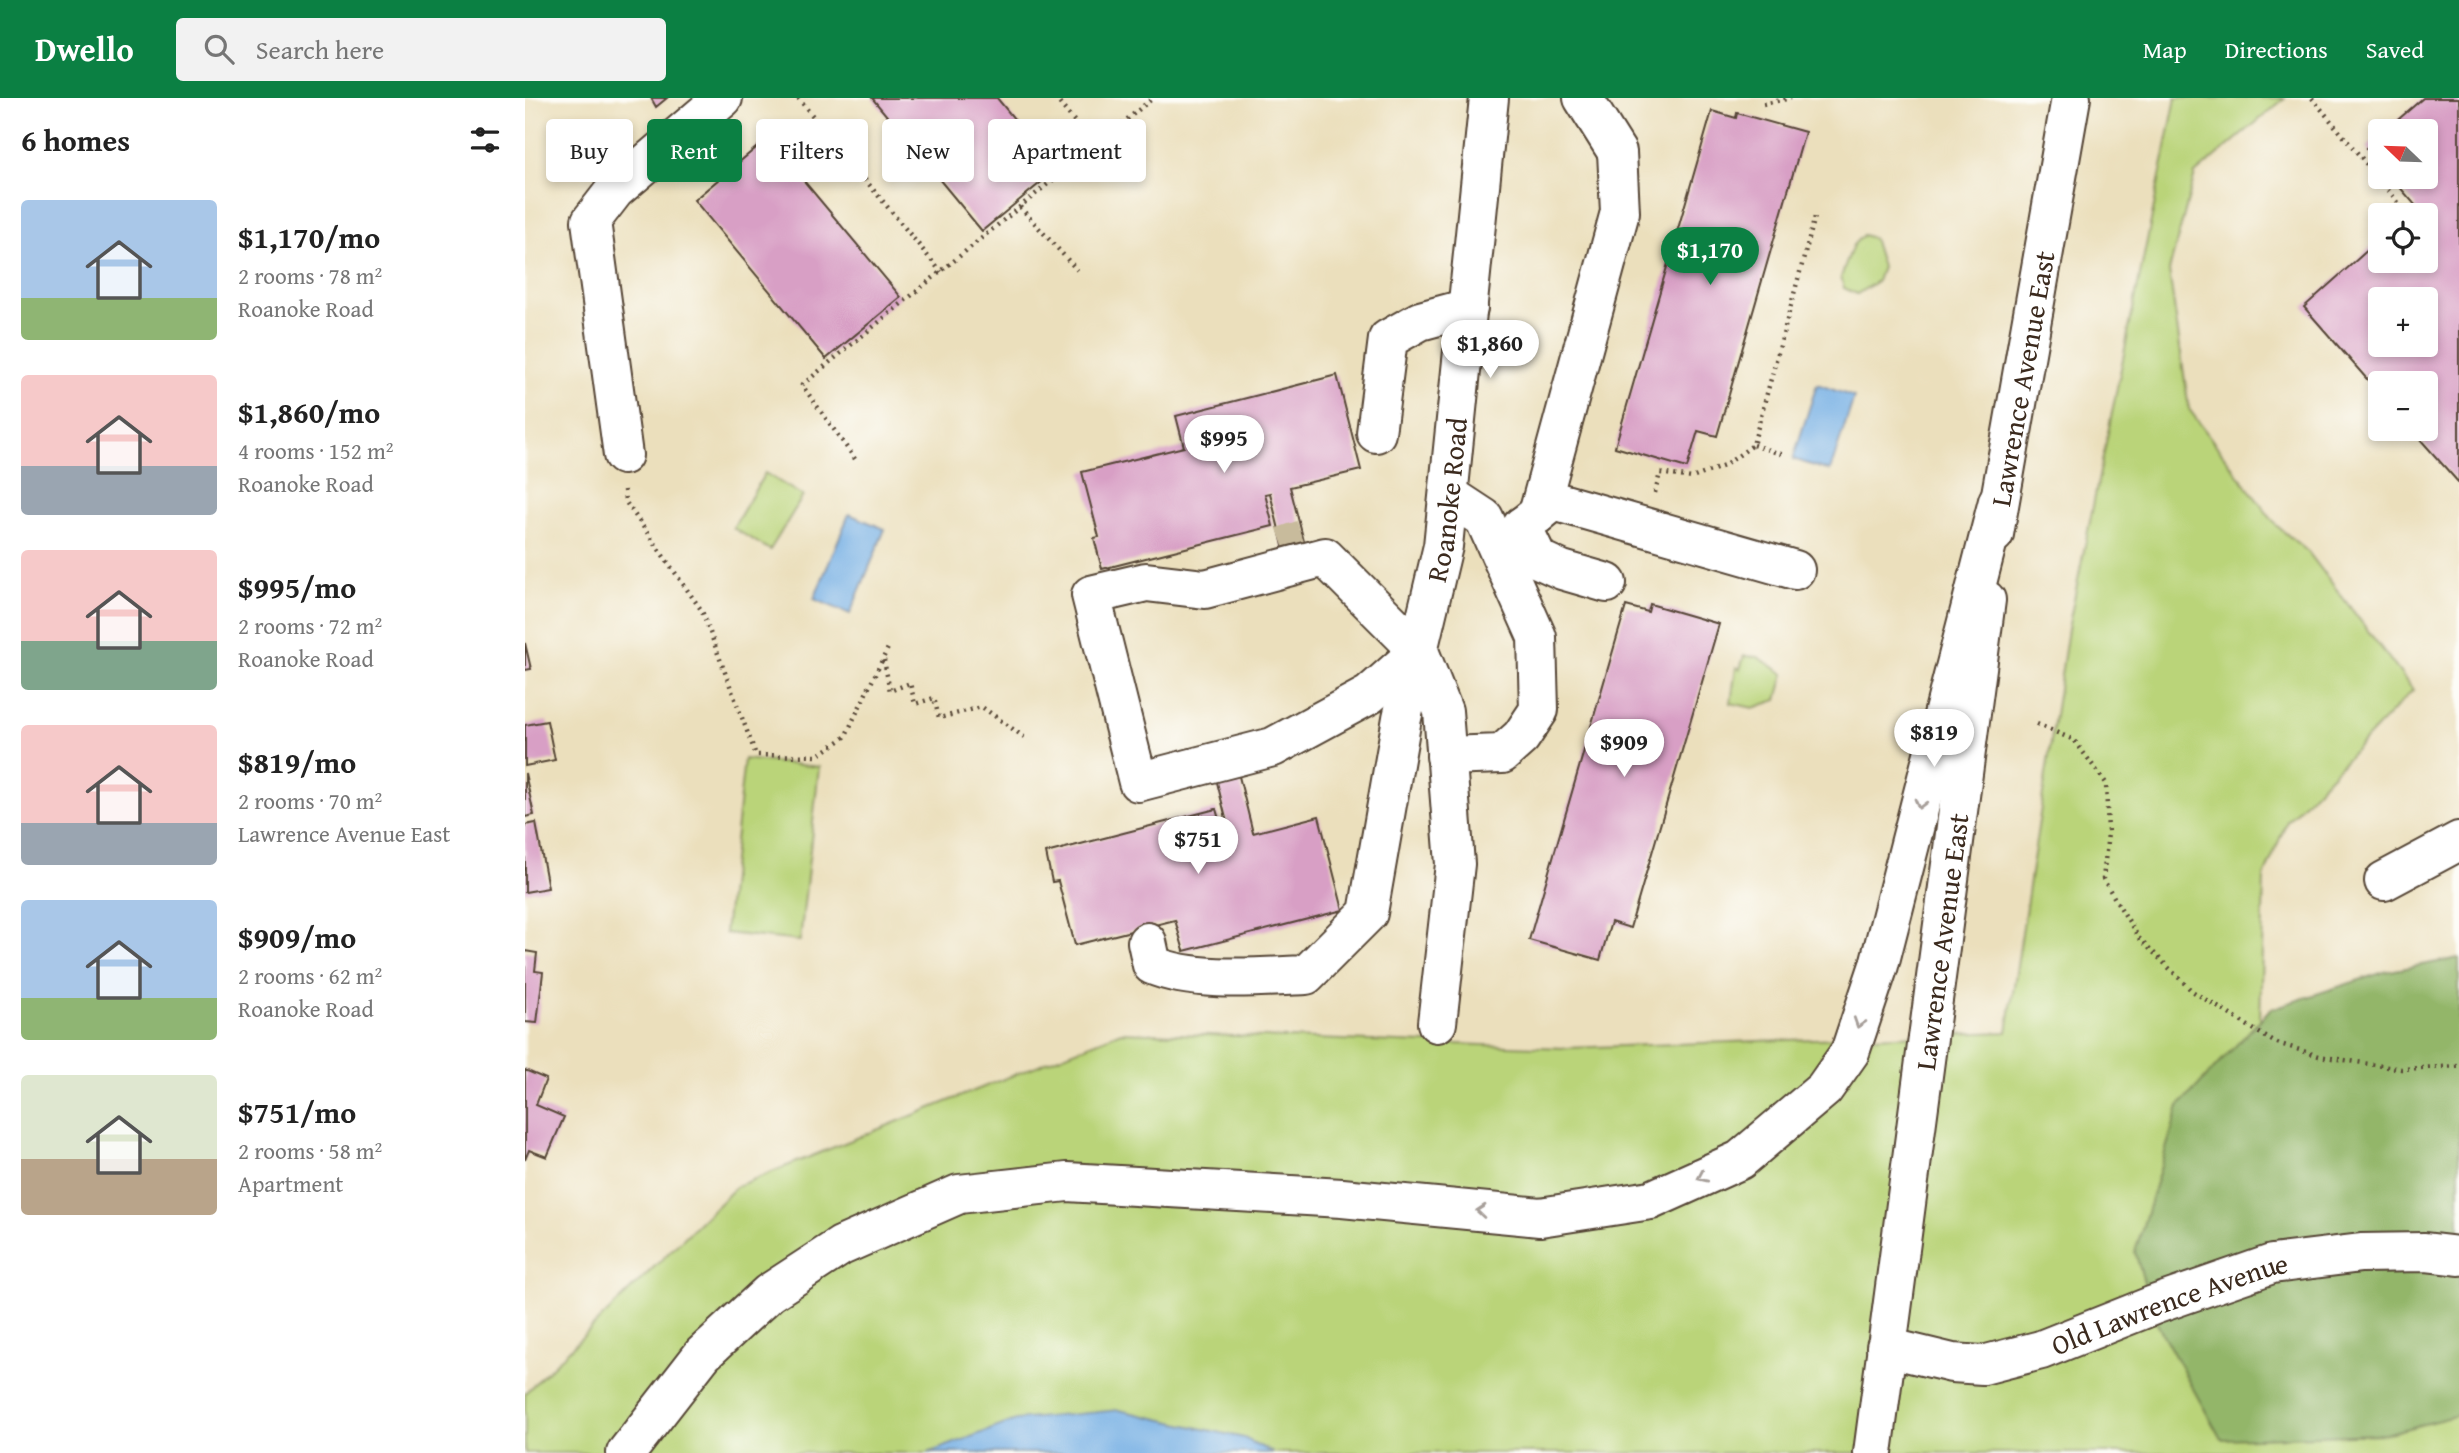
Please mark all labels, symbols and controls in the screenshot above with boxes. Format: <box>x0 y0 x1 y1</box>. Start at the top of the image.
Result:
search box <box>176 18 666 81</box>
text: Dwello <box>35 25 134 73</box>
icon: search <box>200 30 238 68</box>
text: Search here <box>256 30 384 69</box>
text: Map <box>2143 32 2187 67</box>
text: Directions <box>2225 32 2328 67</box>
text: Saved <box>2366 32 2424 67</box>
text: 6 homes <box>21 118 130 162</box>
chip: Buy <box>546 119 633 182</box>
chip: Rent <box>647 119 742 182</box>
chip: Filters <box>756 119 868 182</box>
chip: New <box>882 119 974 182</box>
chip: Apartment <box>988 119 1146 182</box>
north arrow <box>2368 119 2438 189</box>
map controls <box>2368 119 2438 441</box>
icon: filters <box>466 121 504 159</box>
button: locate <box>2368 203 2438 273</box>
text: $1,170/mo <box>238 215 380 259</box>
icon: home <box>77 228 161 312</box>
pin: $1,170 <box>1653 228 1767 287</box>
text: $1,170 <box>1677 233 1743 266</box>
street label: Lawrence Avenue East <box>1979 247 2064 509</box>
text: 2 rooms · 78 m² <box>238 259 382 292</box>
button: + <box>2368 287 2438 357</box>
text: Roanoke Road <box>238 292 374 325</box>
pin: $1,860 <box>1433 320 1547 380</box>
text: $1,860 <box>1457 326 1523 359</box>
button: − <box>2368 371 2438 441</box>
text: $1,860/mo <box>238 390 380 434</box>
icon: home <box>77 403 161 487</box>
street label: Roanoke Road <box>1415 415 1477 586</box>
pin: $995 <box>1183 416 1265 475</box>
text: $995 <box>1200 421 1248 454</box>
text: 4 rooms · 152 m² <box>238 434 393 467</box>
text: Roanoke Road <box>238 467 374 500</box>
text: $995/mo <box>238 565 356 609</box>
icon: home <box>77 578 161 662</box>
text: 2 rooms · 72 m² <box>238 609 382 642</box>
text: Roanoke Road <box>238 642 374 675</box>
pin: $819 <box>1893 710 1975 769</box>
text: $819 <box>1910 715 1958 748</box>
pin: $909 <box>1583 720 1665 779</box>
text: $909 <box>1600 725 1648 758</box>
text: $819/mo <box>238 740 356 784</box>
icon: home <box>77 753 161 837</box>
text: 2 rooms · 70 m² <box>238 784 382 817</box>
one-way arrow <box>1913 798 1928 810</box>
street label: Lawrence Avenue East <box>1903 810 1978 1072</box>
pin: $751 <box>1157 816 1239 876</box>
text: Lawrence Avenue East <box>238 817 450 850</box>
text: $751 <box>1174 822 1222 855</box>
text: $909/mo <box>238 915 356 959</box>
icon: home <box>77 928 161 1012</box>
text: 2 rooms · 62 m² <box>238 959 382 992</box>
text: Roanoke Road <box>238 992 374 1025</box>
one-way arrow <box>1853 1017 1868 1029</box>
text: $751/mo <box>238 1090 356 1134</box>
icon: home <box>77 1103 161 1187</box>
text: 2 rooms · 58 m² <box>238 1134 382 1167</box>
text: Apartment <box>238 1167 343 1200</box>
one-way arrow <box>1697 1169 1709 1183</box>
one-way arrow <box>1475 1204 1486 1219</box>
street label: Old Lawrence Avenue <box>2045 1242 2290 1365</box>

